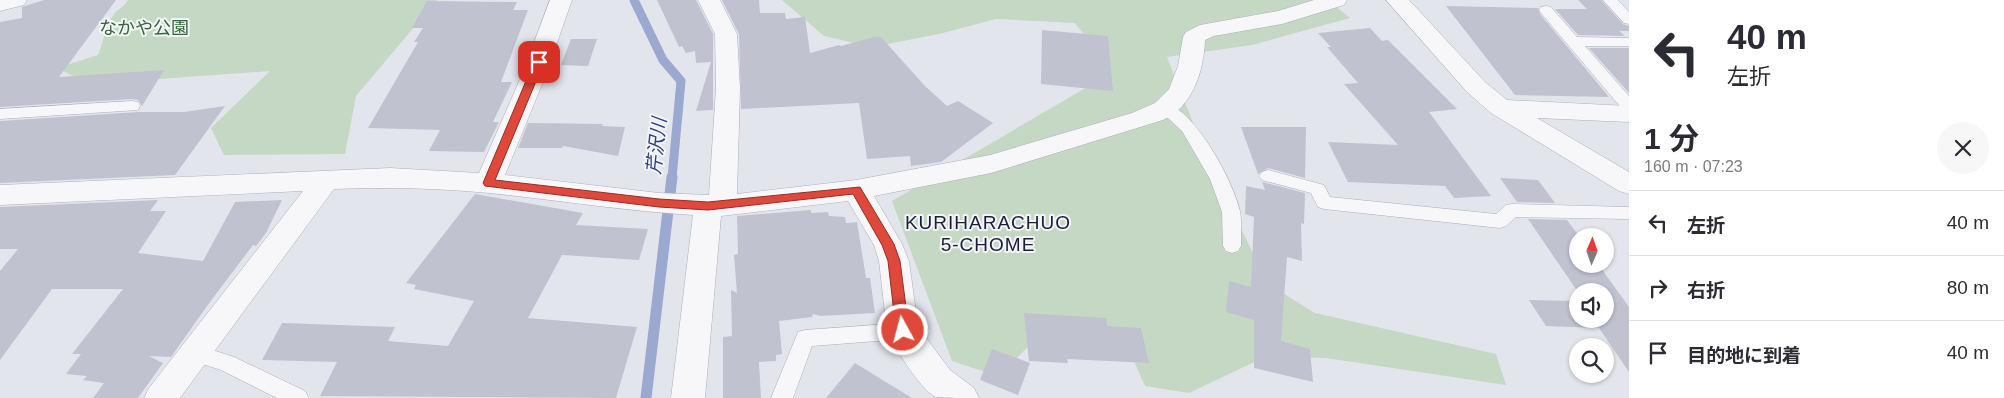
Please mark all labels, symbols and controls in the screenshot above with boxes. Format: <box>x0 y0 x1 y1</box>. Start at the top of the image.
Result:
text: 40 m <box>1727 17 1807 56</box>
park label: なかや公園 <box>99 18 189 38</box>
icon: left <box>1644 20 1709 85</box>
pin <box>518 41 560 83</box>
icon: arrive <box>525 48 553 76</box>
text: 左折 <box>1727 64 1771 89</box>
water label: 芹沢川 <box>643 115 670 176</box>
text: 1 分 <box>1644 122 1699 155</box>
button: close <box>1937 122 1989 174</box>
text: 160 m · 07:23 <box>1644 158 1743 175</box>
icon: left <box>1644 209 1672 237</box>
district label: KURIHARACHUO 5-CHOME <box>905 212 1071 255</box>
text: 40 m <box>1947 212 1989 233</box>
text: 左折 <box>1687 215 1725 236</box>
north arrow <box>1569 228 1614 272</box>
map controls <box>1569 228 1614 383</box>
icon: right <box>1644 274 1672 302</box>
text: 80 m <box>1947 277 1989 298</box>
text: 右折 <box>1687 280 1725 301</box>
button: sound <box>1569 283 1614 328</box>
position arrow <box>876 303 928 355</box>
button: search <box>1569 338 1614 383</box>
icon: arrive <box>1644 339 1672 367</box>
text: 40 m <box>1947 342 1989 363</box>
text: 目的地に到着 <box>1687 345 1801 366</box>

